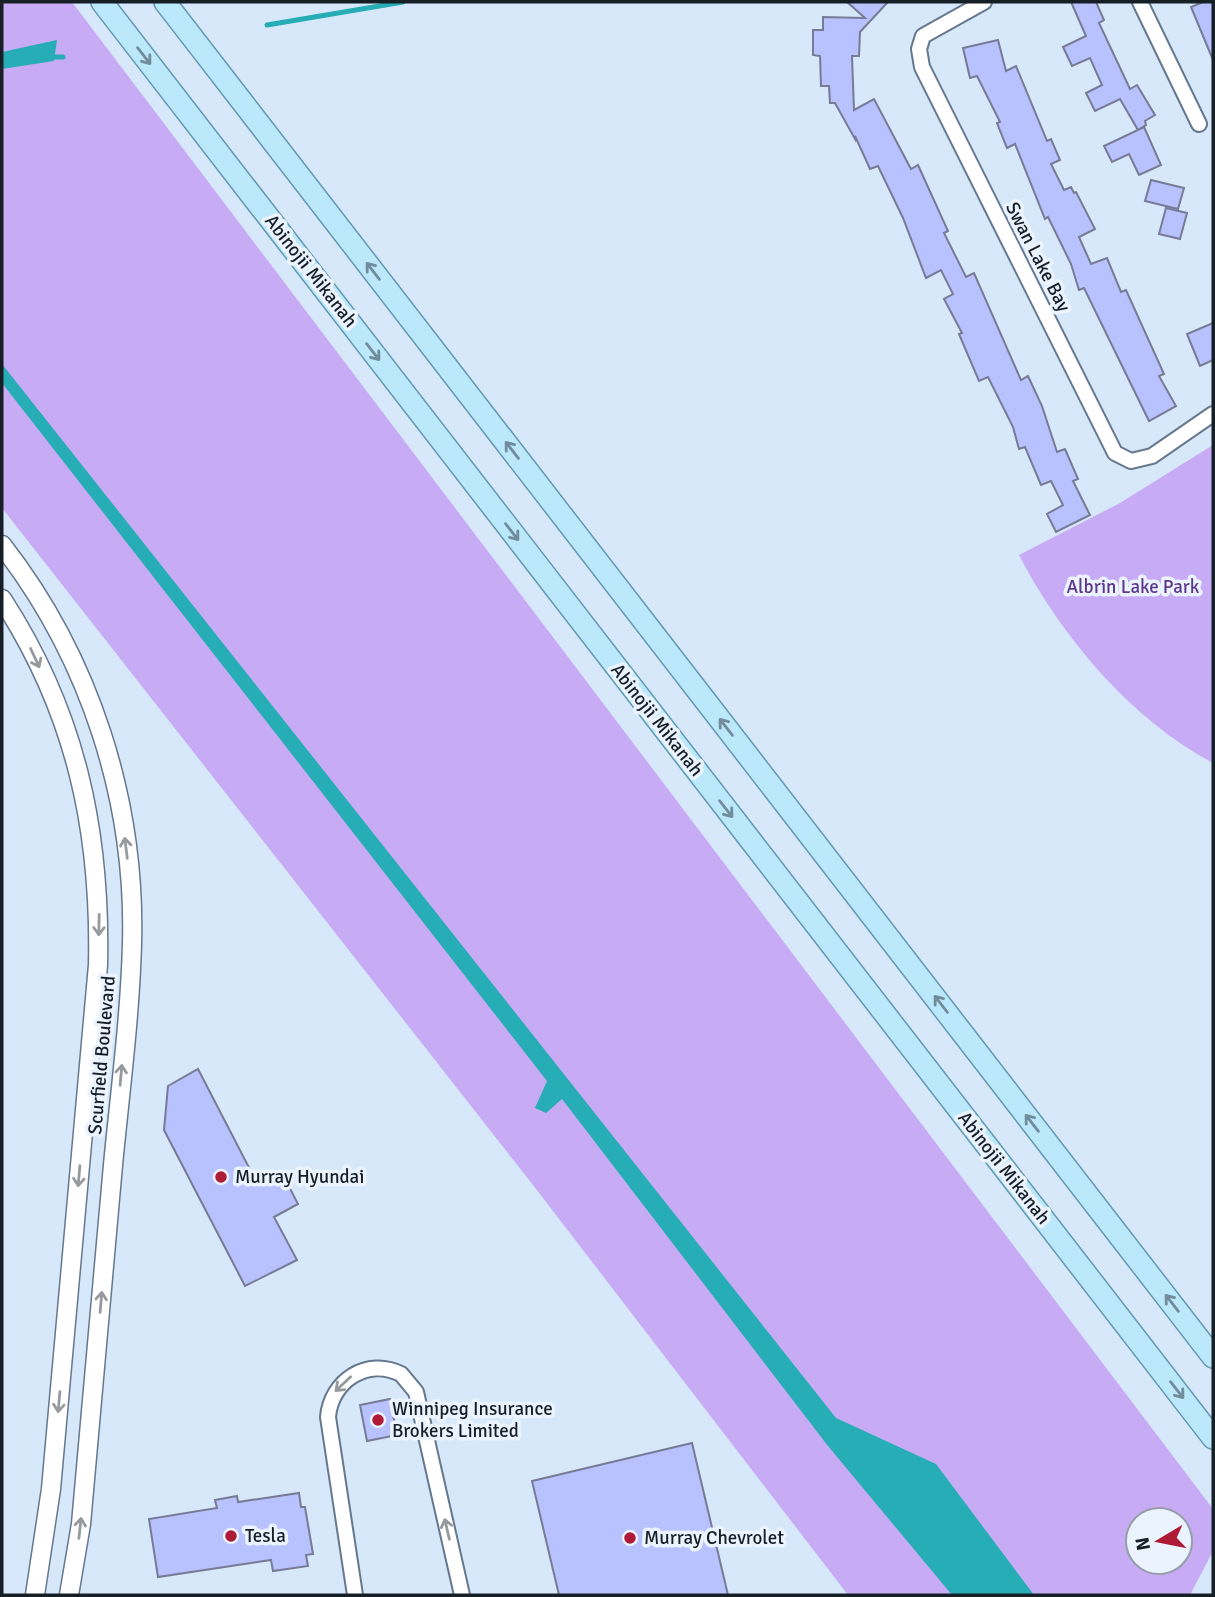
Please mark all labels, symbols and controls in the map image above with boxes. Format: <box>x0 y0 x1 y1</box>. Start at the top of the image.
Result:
one-way arrow <box>136 46 151 64</box>
street label: Swan Lake Bay <box>1000 198 1076 316</box>
street label: Abinojii Mikanah <box>259 210 363 332</box>
one-way arrow <box>365 262 380 280</box>
one-way arrow <box>365 342 380 361</box>
one-way arrow <box>505 442 520 460</box>
one-way arrow <box>505 522 520 541</box>
park label: Albrin Lake Park <box>1067 575 1200 599</box>
one-way arrow <box>29 647 43 668</box>
street label: Abinojii Mikanah <box>605 659 709 781</box>
one-way arrow <box>719 719 734 737</box>
one-way arrow <box>719 799 734 817</box>
one-way arrow <box>120 837 133 860</box>
one-way arrow <box>93 913 106 936</box>
street label: Scurfield Boulevard <box>83 975 121 1135</box>
one-way arrow <box>933 995 948 1014</box>
one-way arrow <box>115 1064 128 1087</box>
street label: Abinojii Mikanah <box>952 1107 1056 1229</box>
one-way arrow <box>1025 1114 1040 1133</box>
one-way arrow <box>73 1164 86 1187</box>
place label: Murray Hyundai <box>235 1165 364 1189</box>
marker: Murray Hyundai <box>213 1169 229 1185</box>
one-way arrow <box>95 1291 108 1313</box>
one-way arrow <box>1164 1294 1179 1313</box>
one-way arrow <box>334 1376 352 1392</box>
one-way arrow <box>1169 1381 1184 1399</box>
one-way arrow <box>52 1391 65 1413</box>
place label: Winnipeg Insurance Brokers Limited <box>392 1397 553 1443</box>
marker: Winnipeg Insurance Brokers Limited <box>370 1412 386 1428</box>
north arrow <box>1124 1506 1194 1576</box>
one-way arrow <box>74 1517 87 1540</box>
one-way arrow <box>440 1518 453 1541</box>
place label: Tesla <box>245 1524 286 1548</box>
place label: Murray Chevrolet <box>644 1526 784 1550</box>
marker: Tesla <box>223 1528 239 1544</box>
marker: Murray Chevrolet <box>622 1530 638 1546</box>
text: N <box>1130 1535 1156 1552</box>

